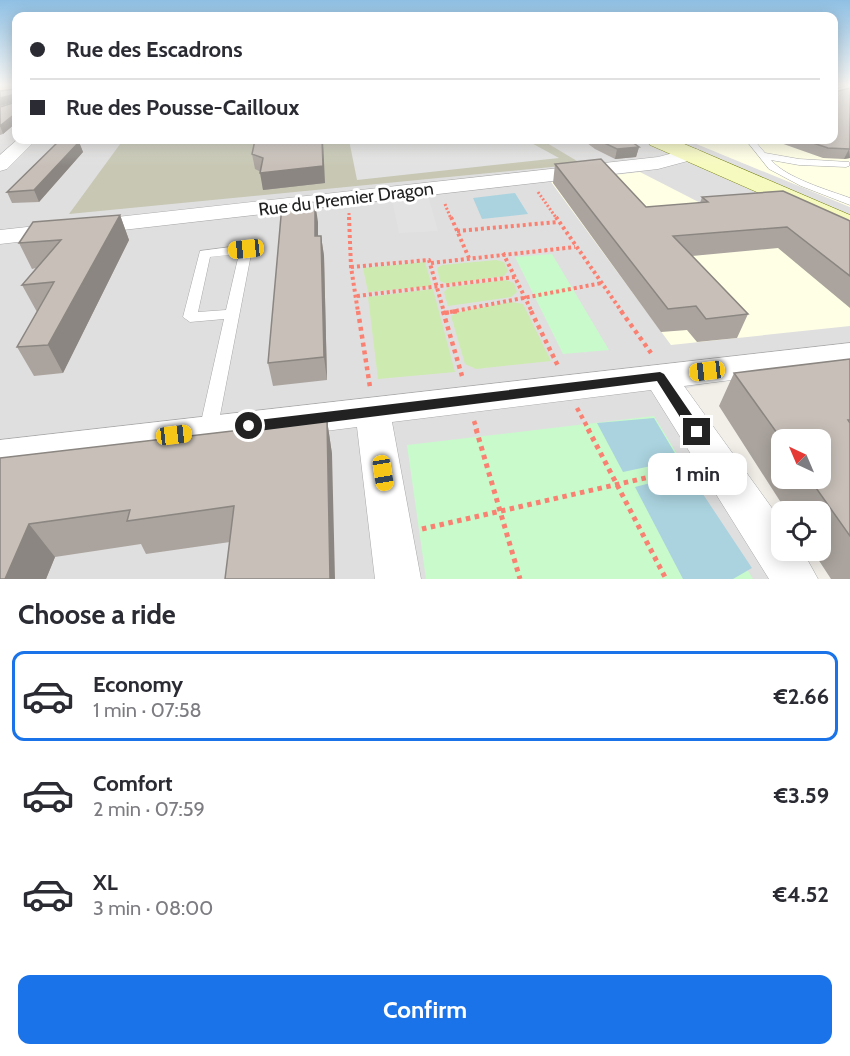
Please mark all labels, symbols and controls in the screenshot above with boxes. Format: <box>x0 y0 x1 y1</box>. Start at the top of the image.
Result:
text: Rue des Escadrons <box>66 36 242 63</box>
text: Rue des Pousse-Cailloux <box>66 94 299 121</box>
street label: Rue du Premier Dragon <box>257 177 435 221</box>
car <box>227 238 265 260</box>
car <box>688 360 726 382</box>
route start <box>235 412 262 439</box>
route end <box>683 418 710 445</box>
car <box>155 424 193 446</box>
north arrow <box>771 429 831 489</box>
map controls <box>771 429 831 561</box>
callout: 1 min <box>648 453 746 495</box>
car <box>371 454 395 492</box>
text: 1 min <box>675 462 720 486</box>
button: locate <box>771 501 831 561</box>
text: Choose a ride <box>18 598 176 631</box>
icon: car <box>21 669 75 723</box>
text: Economy <box>93 671 183 698</box>
text: €2.66 <box>774 683 829 710</box>
text: 1 min · 07:58 <box>93 698 202 722</box>
icon: car <box>21 768 75 822</box>
text: Comfort <box>93 770 172 797</box>
text: €3.59 <box>774 782 829 809</box>
text: 2 min · 07:59 <box>93 797 205 821</box>
icon: car <box>21 867 75 921</box>
text: XL <box>93 869 118 896</box>
text: €4.52 <box>773 881 829 908</box>
text: 3 min · 08:00 <box>93 896 213 920</box>
button: Confirm <box>18 975 832 1044</box>

